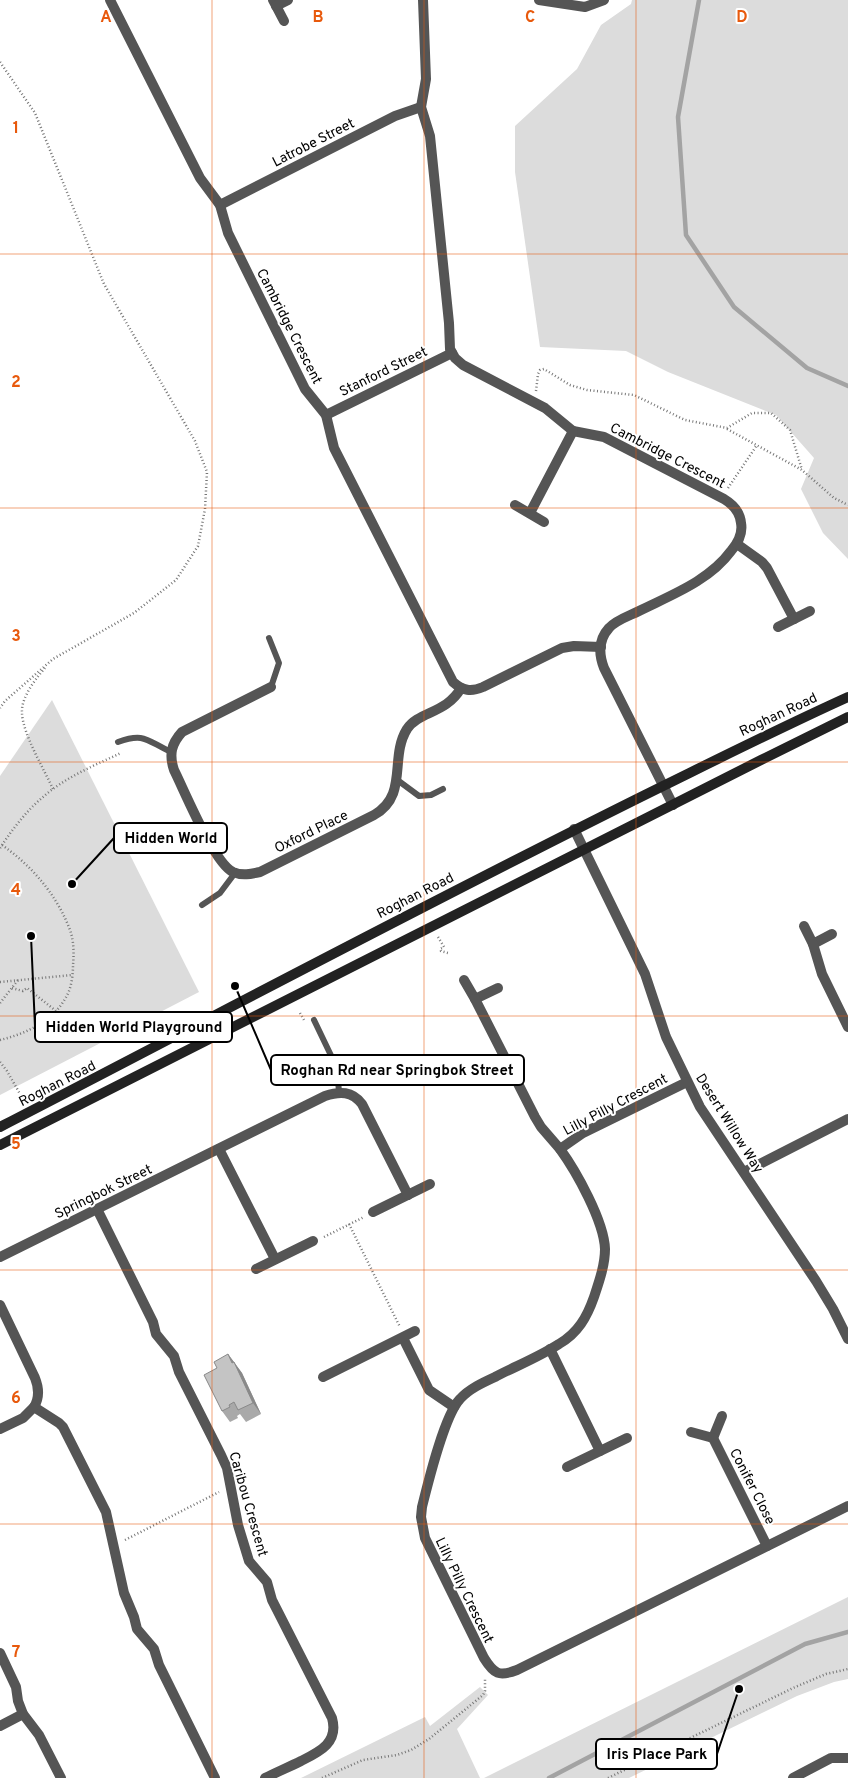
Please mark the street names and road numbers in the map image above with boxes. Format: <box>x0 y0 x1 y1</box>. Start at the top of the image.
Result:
street label: Latrobe Street <box>270 115 358 171</box>
street label: Cambridge Crescent <box>252 266 325 387</box>
street label: Stanford Street <box>337 344 430 401</box>
street label: Cambridge Crescent <box>607 420 728 493</box>
street label: Roghan Road <box>737 690 820 741</box>
street label: Oxford Place <box>272 807 351 858</box>
street label: Roghan Road <box>374 870 457 923</box>
street label: Roghan Road <box>16 1058 99 1111</box>
street label: Lilly Pilly Crescent <box>561 1071 671 1140</box>
street label: Desert Willow Way <box>691 1071 766 1177</box>
street label: Springbok Street <box>52 1161 155 1223</box>
street label: Conifer Close <box>725 1446 778 1528</box>
street label: Caribou Crescent <box>224 1450 271 1559</box>
street label: Lilly Pilly Crescent <box>431 1535 497 1646</box>

